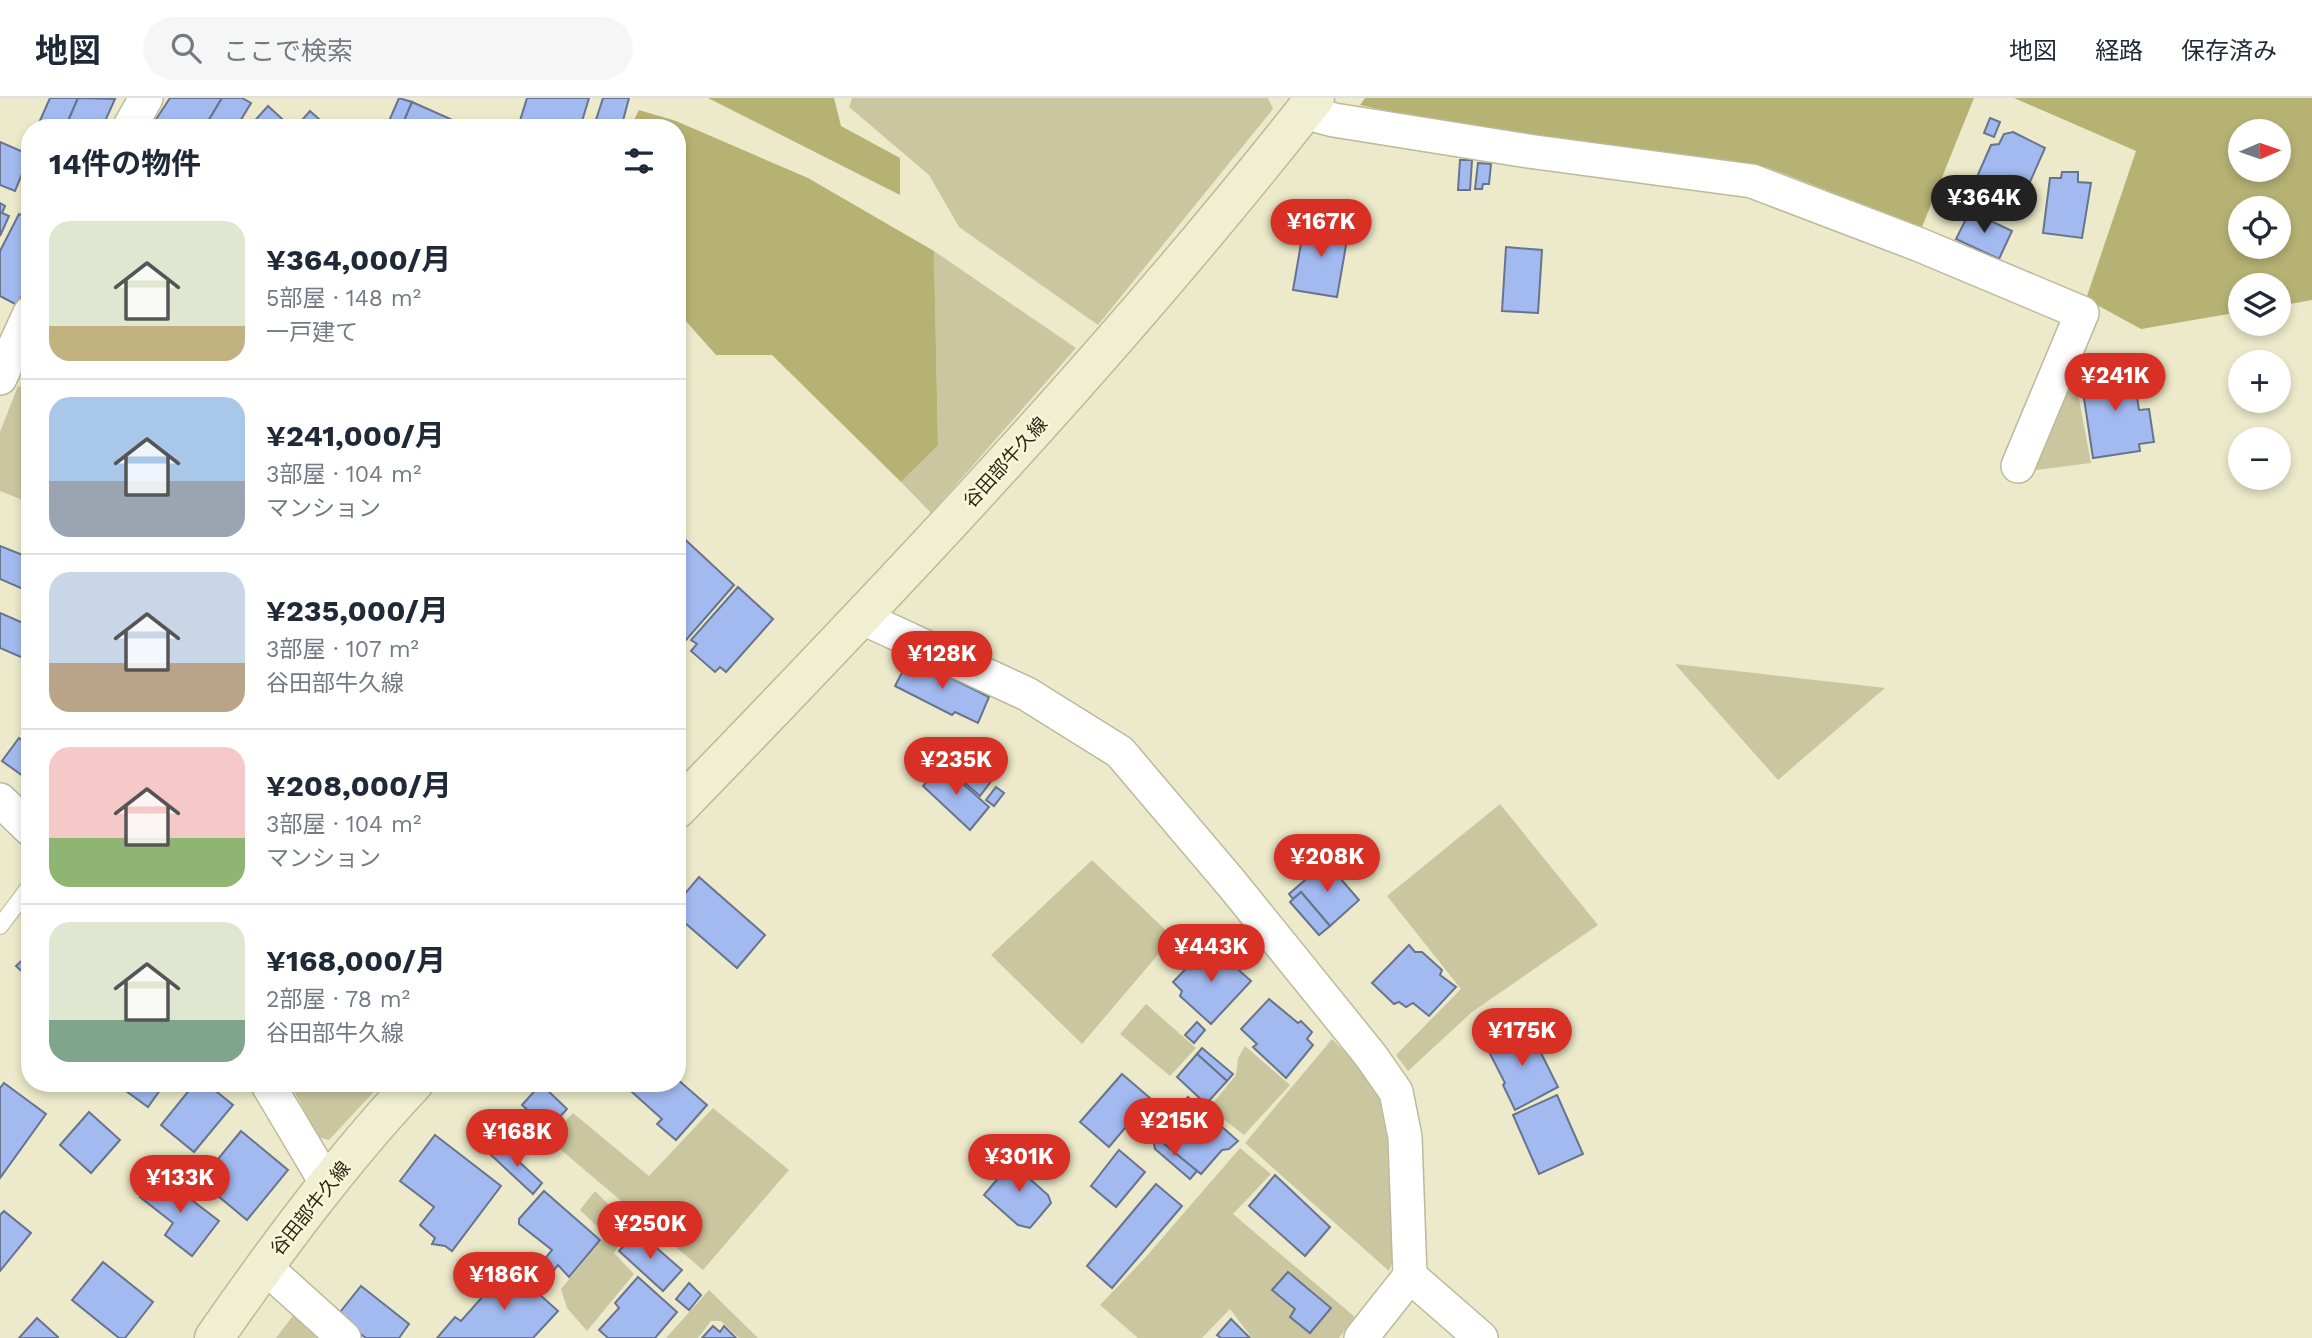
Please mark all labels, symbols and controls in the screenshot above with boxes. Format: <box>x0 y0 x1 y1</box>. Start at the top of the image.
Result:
search box <box>143 17 633 80</box>
icon: search <box>167 29 205 67</box>
text: 地図 <box>35 31 101 70</box>
text: ここで検索 <box>223 36 353 66</box>
text: 地図 <box>2009 37 2057 65</box>
text: 経路 <box>2095 37 2143 65</box>
text: 保存済み <box>2181 37 2277 65</box>
north arrow <box>2228 119 2291 182</box>
map controls <box>2228 119 2291 490</box>
icon: filters <box>620 142 658 180</box>
text: 14件の物件 <box>49 146 201 181</box>
pin: ¥364K <box>1935 176 2033 235</box>
text: ¥364K <box>1947 184 2021 211</box>
button: locate <box>2228 196 2291 259</box>
pin: ¥167K <box>1272 200 1370 259</box>
text: ¥167K <box>1287 208 1355 235</box>
text: ¥364,000/月 <box>266 242 451 277</box>
icon: home <box>105 249 189 333</box>
button: layers <box>2228 273 2291 336</box>
text: 5部屋 · 148 m² <box>266 285 421 312</box>
text: 一戸建て <box>266 319 358 346</box>
button: + <box>2228 350 2291 413</box>
pin: ¥241K <box>2066 354 2164 413</box>
text: ¥241K <box>2081 362 2149 389</box>
street label: 谷田部牛久線 <box>959 412 1052 512</box>
text: ¥241,000/月 <box>266 418 445 453</box>
icon: home <box>105 425 189 509</box>
button: − <box>2228 427 2291 490</box>
text: 3部屋 · 104 m² <box>266 461 421 488</box>
text: マンション <box>266 495 381 522</box>
text: ¥235,000/月 <box>266 593 449 628</box>
icon: home <box>105 600 189 684</box>
pin: ¥128K <box>893 632 991 691</box>
text: 3部屋 · 107 m² <box>266 636 419 663</box>
text: ¥128K <box>907 640 977 667</box>
text: 谷田部牛久線 <box>266 670 404 697</box>
pin: ¥235K <box>907 738 1005 797</box>
text: ¥235K <box>920 746 992 773</box>
text: ¥208,000/月 <box>266 768 452 803</box>
icon: home <box>105 775 189 859</box>
text: 3部屋 · 104 m² <box>266 811 421 838</box>
pin: ¥208K <box>1278 834 1376 894</box>
text: ¥208K <box>1290 843 1364 870</box>
text: マンション <box>266 845 381 872</box>
pin: ¥443K <box>1162 924 1260 984</box>
text: ¥443K <box>1174 933 1248 960</box>
text: ¥168,000/月 <box>266 943 446 978</box>
icon: home <box>105 950 189 1034</box>
text: 2部屋 · 78 m² <box>266 986 410 1013</box>
pin: ¥175K <box>1473 1009 1571 1068</box>
text: ¥175K <box>1488 1017 1556 1044</box>
text: 谷田部牛久線 <box>266 1020 404 1047</box>
pin: ¥215K <box>1125 1098 1223 1158</box>
text: ¥215K <box>1140 1107 1208 1134</box>
pin: ¥168K <box>468 1110 566 1169</box>
text: ¥168K <box>482 1118 552 1145</box>
pin: ¥301K <box>970 1134 1068 1194</box>
text: ¥301K <box>984 1143 1054 1170</box>
pin: ¥133K <box>131 1156 229 1215</box>
street label: 谷田部牛久線 <box>266 1157 355 1260</box>
text: ¥133K <box>146 1164 214 1191</box>
pin: ¥250K <box>601 1202 699 1261</box>
text: ¥250K <box>613 1210 687 1237</box>
pin: ¥186K <box>455 1252 553 1312</box>
text: ¥186K <box>469 1261 539 1288</box>

